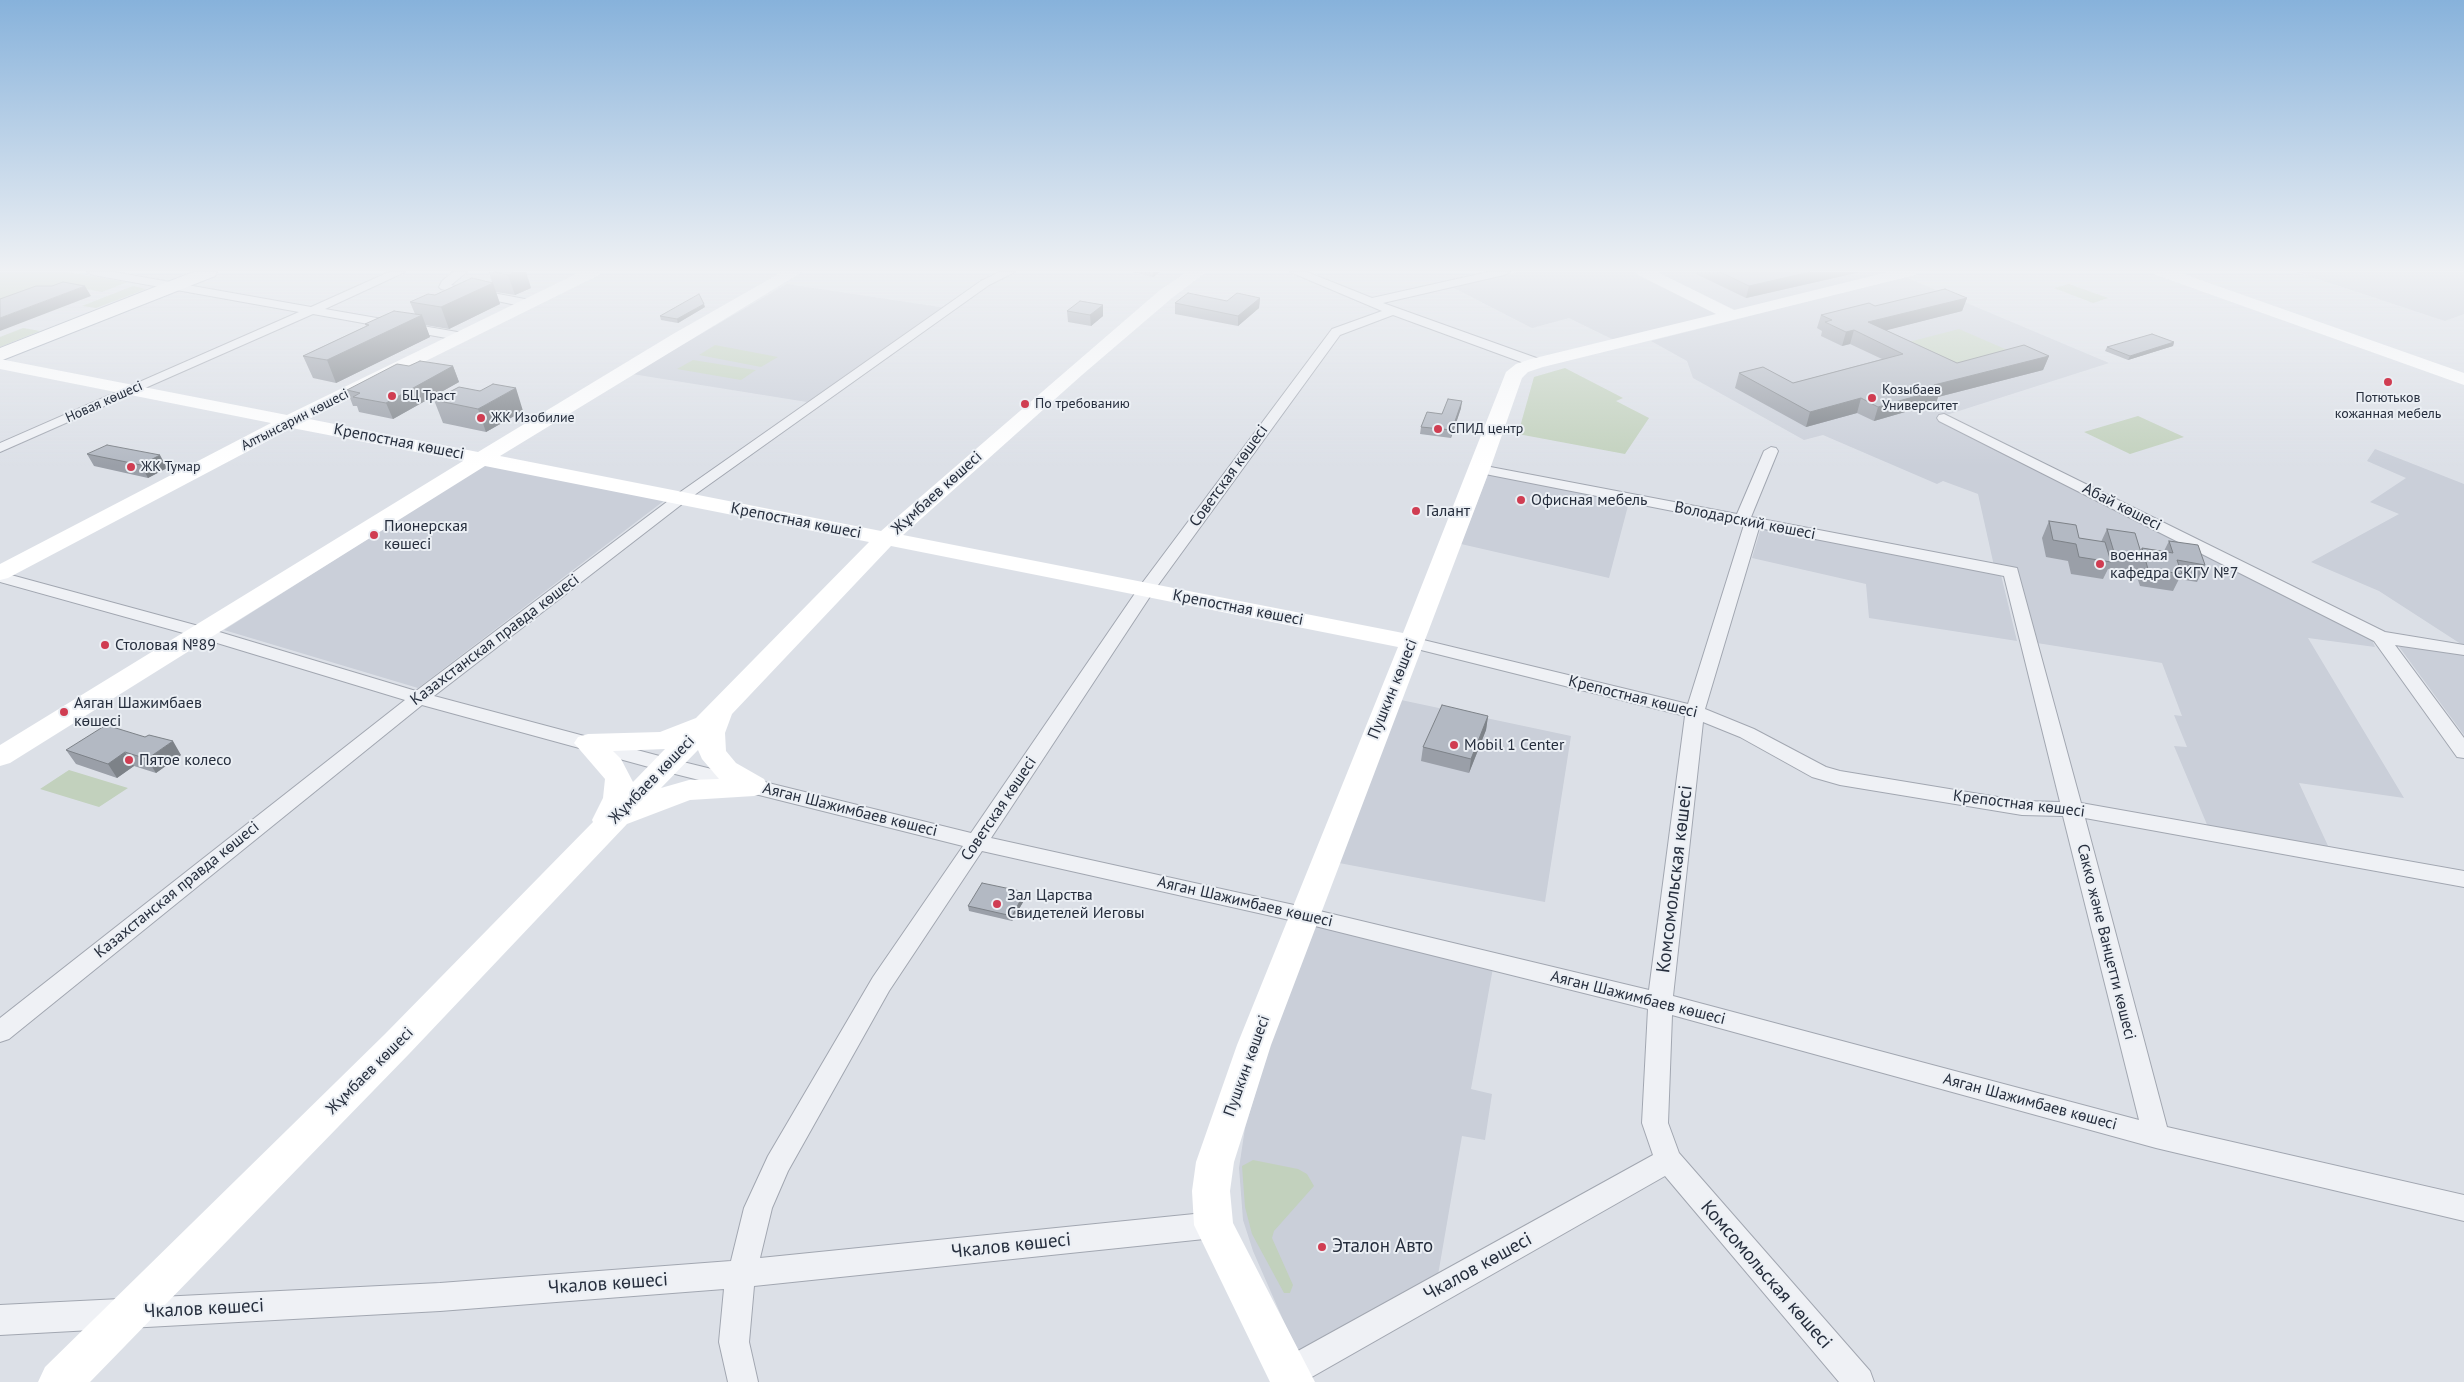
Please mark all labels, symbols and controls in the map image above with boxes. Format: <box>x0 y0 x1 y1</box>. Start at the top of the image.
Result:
marker: Потютьков кожанная мебель <box>2382 376 2394 388</box>
street label: Новая көшесі <box>63 378 145 426</box>
place label: Козыбаев Университет <box>1882 382 1958 414</box>
street label: Алтынсарин көшесі <box>238 386 352 454</box>
place label: БЦ Траст <box>402 388 455 404</box>
marker: БЦ Траст <box>386 390 398 402</box>
place label: Потютьков кожанная мебель <box>2335 390 2441 422</box>
marker: Козыбаев Университет <box>1866 392 1878 404</box>
place label: По требованию <box>1035 396 1130 412</box>
marker: По требованию <box>1019 398 1031 410</box>
place label: ЖК Изобилие <box>491 410 575 426</box>
marker: ЖК Изобилие <box>475 412 487 424</box>
street label: Крепостная көшесі <box>332 420 466 464</box>
street label: Советская көшесі <box>1186 421 1272 531</box>
place label: СПИД центр <box>1448 421 1523 437</box>
marker: СПИД центр <box>1432 423 1444 435</box>
street label: Жұмбаев көшесі <box>888 447 986 539</box>
place label: ЖК Тумар <box>141 459 201 475</box>
marker: ЖК Тумар <box>125 461 137 473</box>
street label: Абай көшесі <box>2079 479 2165 535</box>
place label: Офисная мебель <box>1531 490 1647 510</box>
marker: Офисная мебель <box>1515 494 1527 506</box>
street label: Володарский көшесі <box>1673 498 1817 544</box>
street label: Крепостная көшесі <box>729 499 863 543</box>
place label: Галант <box>1426 501 1470 521</box>
marker: Галант <box>1410 505 1422 517</box>
place label: Пионерская көшесі <box>384 516 468 554</box>
marker: Пионерская көшесі <box>368 529 380 541</box>
place label: военная кафедра СКГУ №7 <box>2110 545 2238 583</box>
marker: военная кафедра СКГУ №7 <box>2094 558 2106 570</box>
street label: Казахстанская правда көшесі <box>407 570 583 710</box>
street label: Крепостная көшесі <box>1171 586 1305 630</box>
place label: Столовая №89 <box>115 635 216 655</box>
street label: Пушкин көшесі <box>1364 636 1422 742</box>
marker: Столовая №89 <box>99 639 111 651</box>
street label: Крепостная көшесі <box>1566 672 1700 722</box>
place label: Аяган Шажимбаев көшесі <box>74 693 202 731</box>
marker: Аяган Шажимбаев көшесі <box>58 706 70 718</box>
street label: Жұмбаев көшесі <box>605 732 699 828</box>
place label: Mobil 1 Center <box>1464 735 1564 755</box>
marker: Mobil 1 Center <box>1448 739 1460 751</box>
place label: Пятое колесо <box>139 750 232 770</box>
street label: Советская көшесі <box>957 753 1041 865</box>
marker: Пятое колесо <box>123 754 135 766</box>
street label: Аяган Шажимбаев көшесі <box>761 779 939 841</box>
street label: Комсомольская көшесі <box>1652 784 1698 974</box>
street label: Крепостная көшесі <box>1952 786 2086 822</box>
street label: Казахстанская правда көшесі <box>91 818 263 962</box>
street label: Сакко және Ванцетти көшесі <box>2072 842 2140 1042</box>
street label: Аяган Шажимбаев көшесі <box>1155 872 1335 932</box>
place label: Зал Царства Свидетелей Иеговы <box>1007 885 1145 923</box>
marker: Зал Царства Свидетелей Иеговы <box>991 898 1003 910</box>
street label: Аяган Шажимбаев көшесі <box>1549 967 1727 1029</box>
street label: Пушкин көшесі <box>1220 1013 1274 1119</box>
street label: Жұмбаев көшесі <box>323 1024 417 1118</box>
street label: Аяган Шажимбаев көшесі <box>1941 1070 2119 1134</box>
street label: Комсомольская көшесі <box>1695 1196 1837 1354</box>
street label: Чкалов көшесі <box>950 1228 1072 1264</box>
street label: Чкалов көшесі <box>1420 1228 1536 1306</box>
place label: Эталон Авто <box>1332 1236 1433 1258</box>
marker: Эталон Авто <box>1316 1241 1328 1253</box>
street label: Чкалов көшесі <box>547 1268 669 1300</box>
street label: Чкалов көшесі <box>143 1294 265 1324</box>

